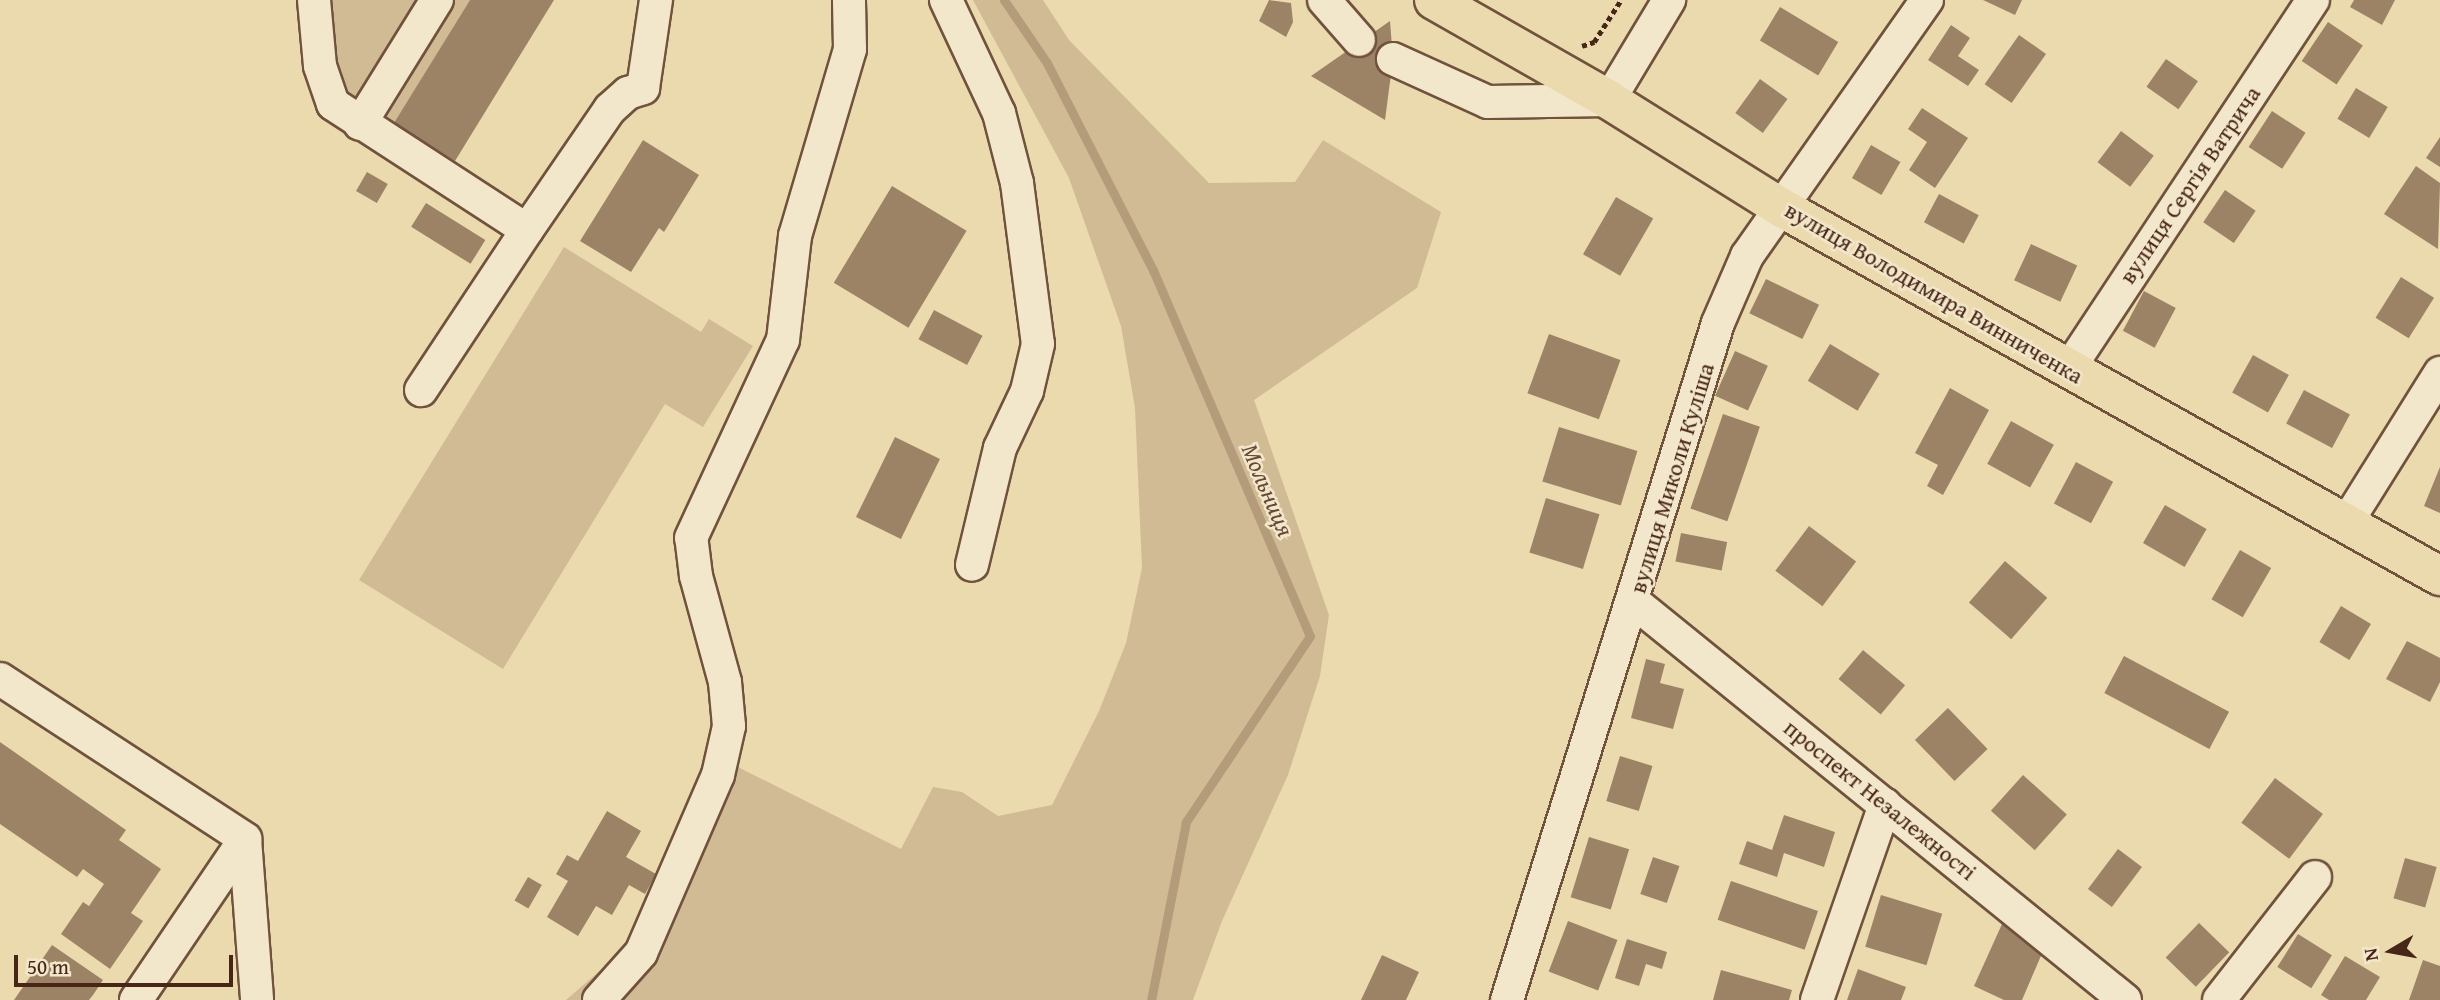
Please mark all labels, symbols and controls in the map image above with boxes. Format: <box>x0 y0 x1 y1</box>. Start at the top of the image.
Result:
street label: вулиця Сергія Ватрича <box>2114 81 2266 289</box>
street label: вулиця Володимира Винниченка <box>1780 196 2088 390</box>
street label: вулиця Миколи Куліша <box>1624 360 1720 596</box>
water label: Мольниця <box>1236 439 1300 541</box>
street label: проспект Незалежності <box>1778 714 1982 886</box>
north arrow <box>2356 916 2426 986</box>
scale bar <box>18 940 236 984</box>
text: N <box>2355 946 2385 963</box>
text: 50 m <box>27 951 69 982</box>

